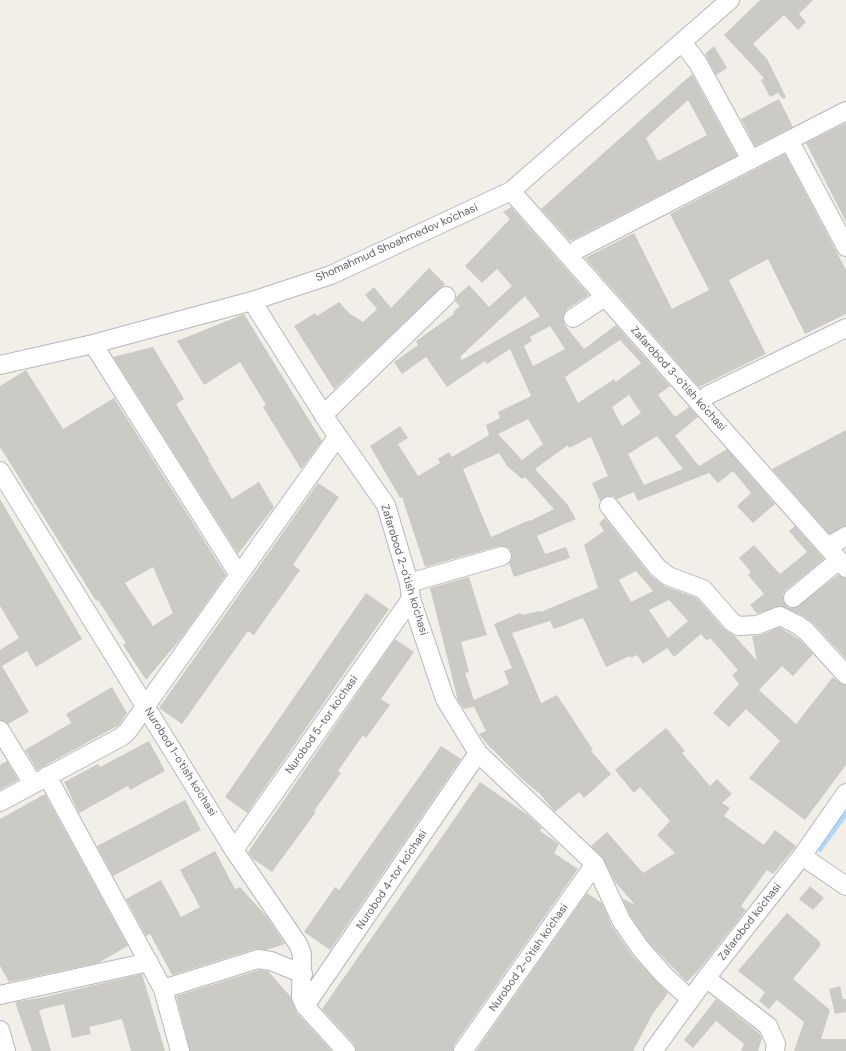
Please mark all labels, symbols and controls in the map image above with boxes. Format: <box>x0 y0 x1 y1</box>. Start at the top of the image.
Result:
street label: Shomahmud Shoahmedov ko'chasi <box>314 201 480 285</box>
street label: Zafarobod 3-o'tish ko'chasi <box>628 324 728 434</box>
street label: Zafarobod 2-o'tish ko'chasi <box>378 503 430 637</box>
street label: Nurobod 5-tor ko'chasi <box>283 673 361 777</box>
street label: Nurobod 1-o'tish ko'chasi <box>141 705 219 819</box>
street label: Nurobod 4-tor ko'chasi <box>354 828 430 932</box>
street label: Zafarobod ko'chasi <box>716 881 784 963</box>
street label: Nurobod 2-o'tish ko'chasi <box>487 902 571 1014</box>

